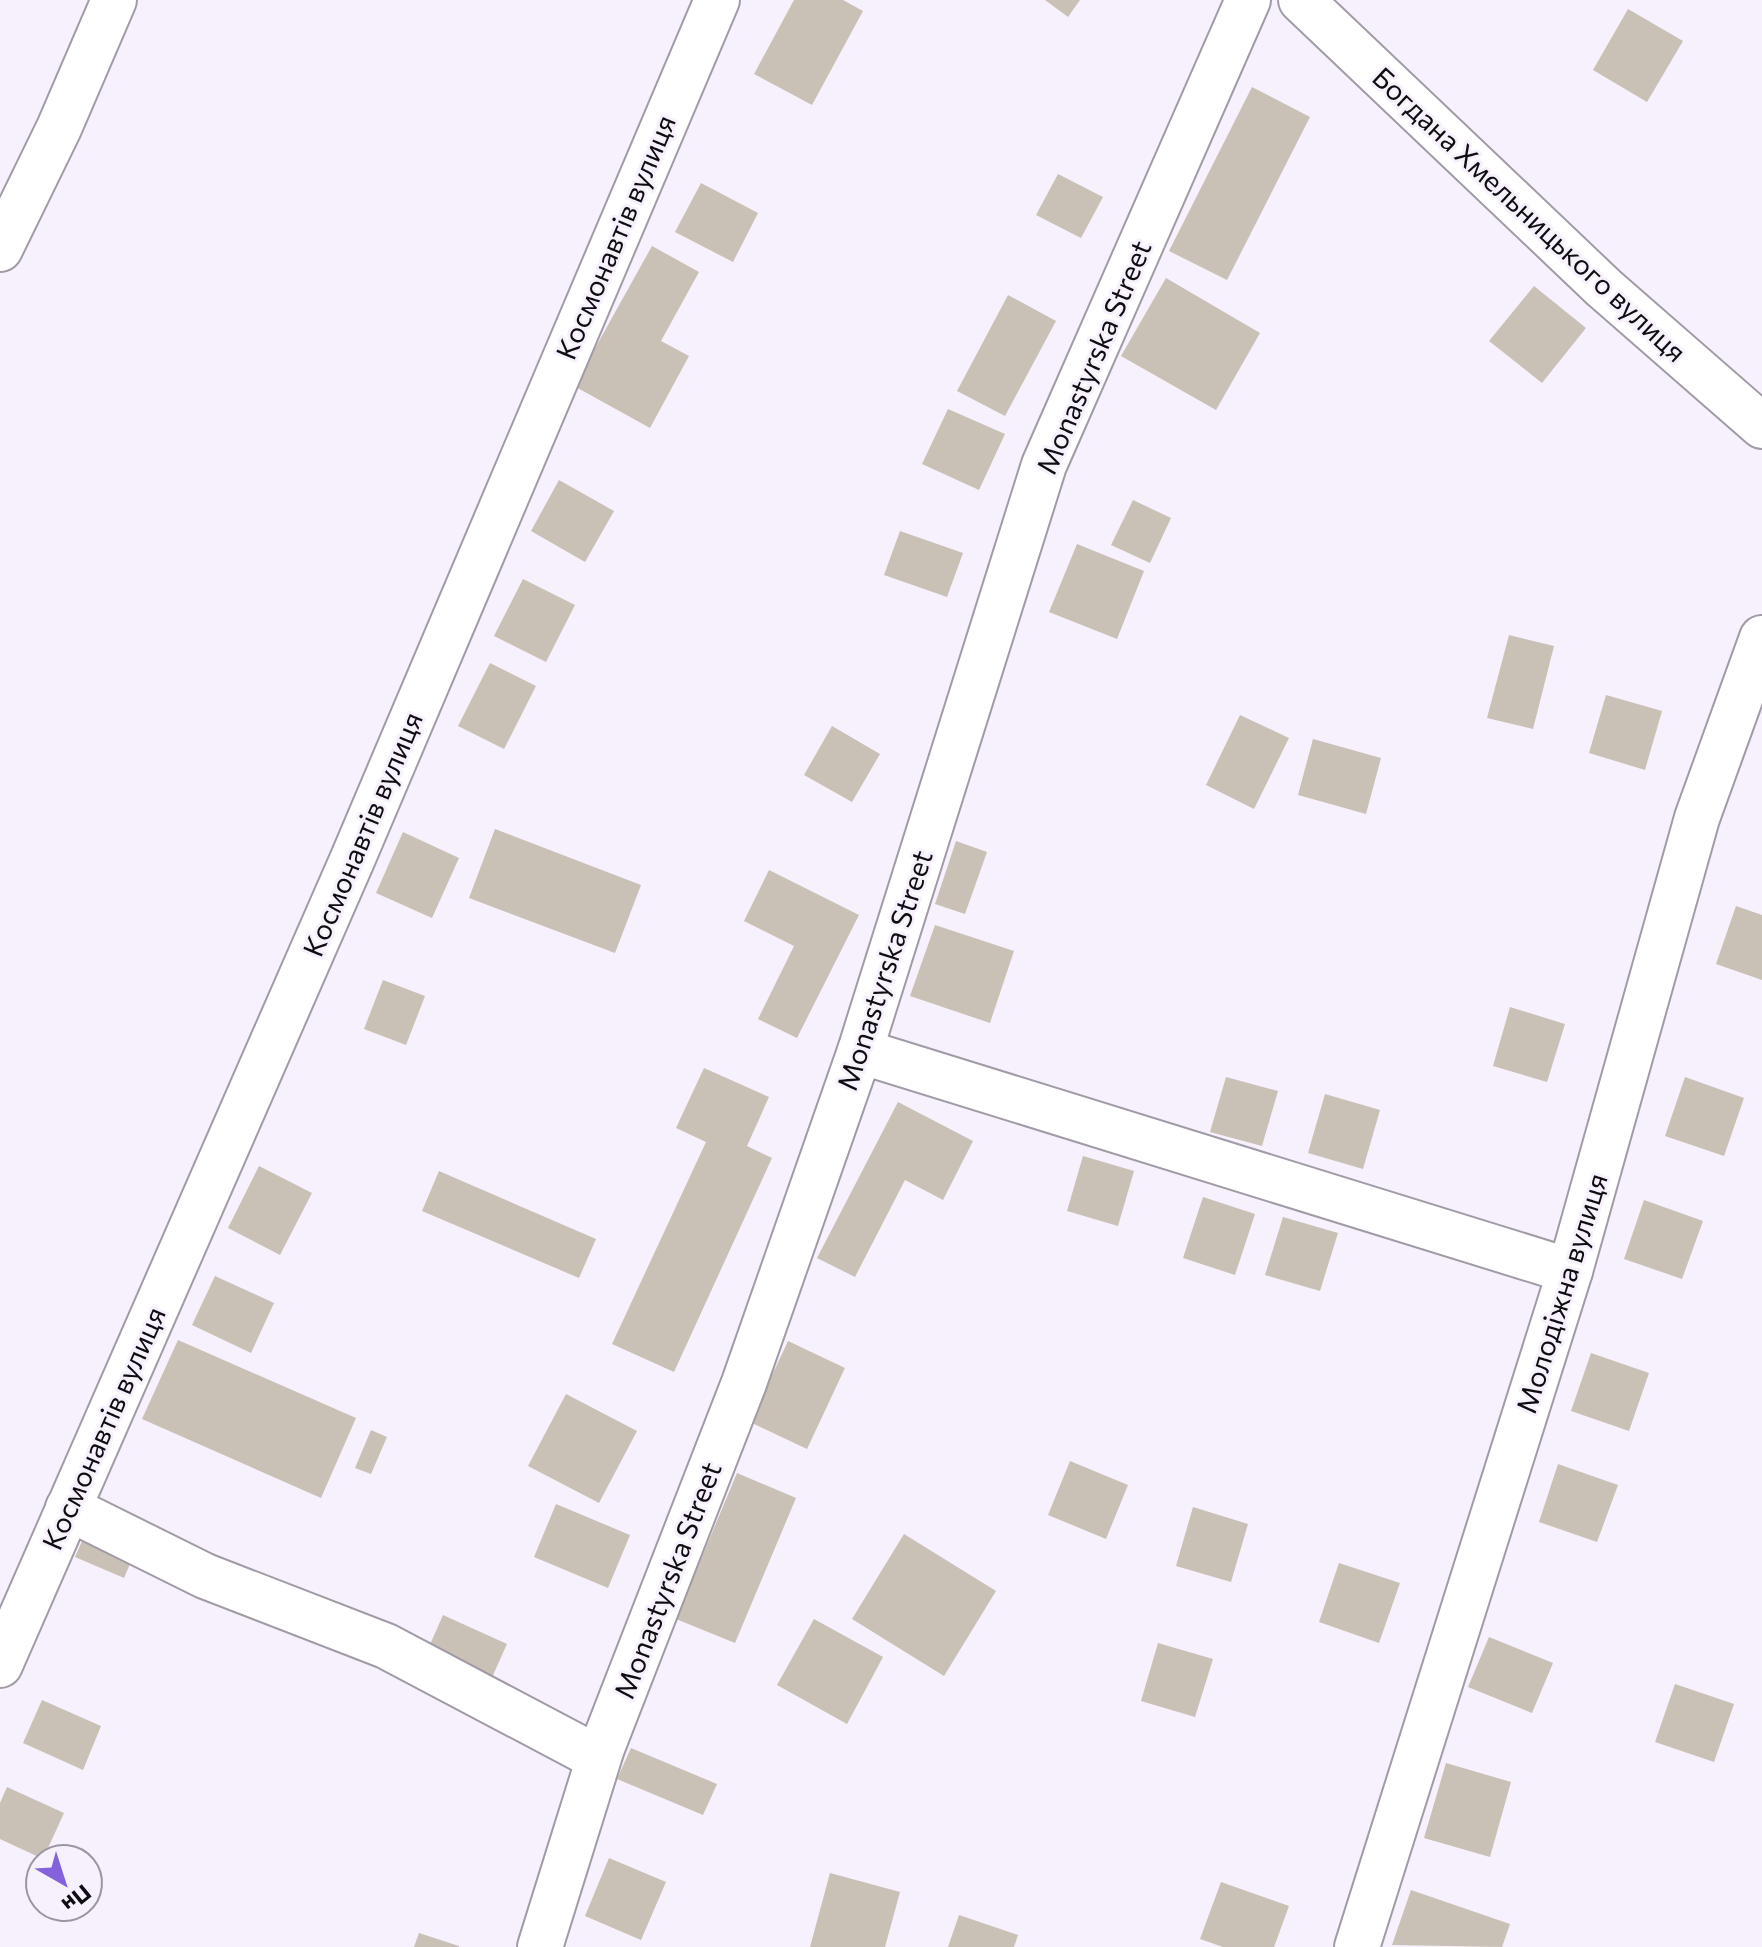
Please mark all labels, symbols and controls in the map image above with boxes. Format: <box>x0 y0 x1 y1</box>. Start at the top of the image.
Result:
street label: Богдана Хмельницького вулиця <box>1366 60 1694 368</box>
street label: Космонавтів вулиця <box>548 110 682 364</box>
street label: Monastyrska Street <box>1028 235 1158 479</box>
street label: Космонавтів вулиця <box>295 707 429 961</box>
street label: Monastyrska Street <box>829 846 939 1094</box>
street label: Молодіжна вулиця <box>1508 1169 1614 1417</box>
street label: Космонавтів вулиця <box>34 1301 172 1555</box>
street label: Monastyrska Street <box>606 1457 728 1703</box>
north arrow <box>24 1843 104 1923</box>
text: Пн <box>57 1879 97 1919</box>

